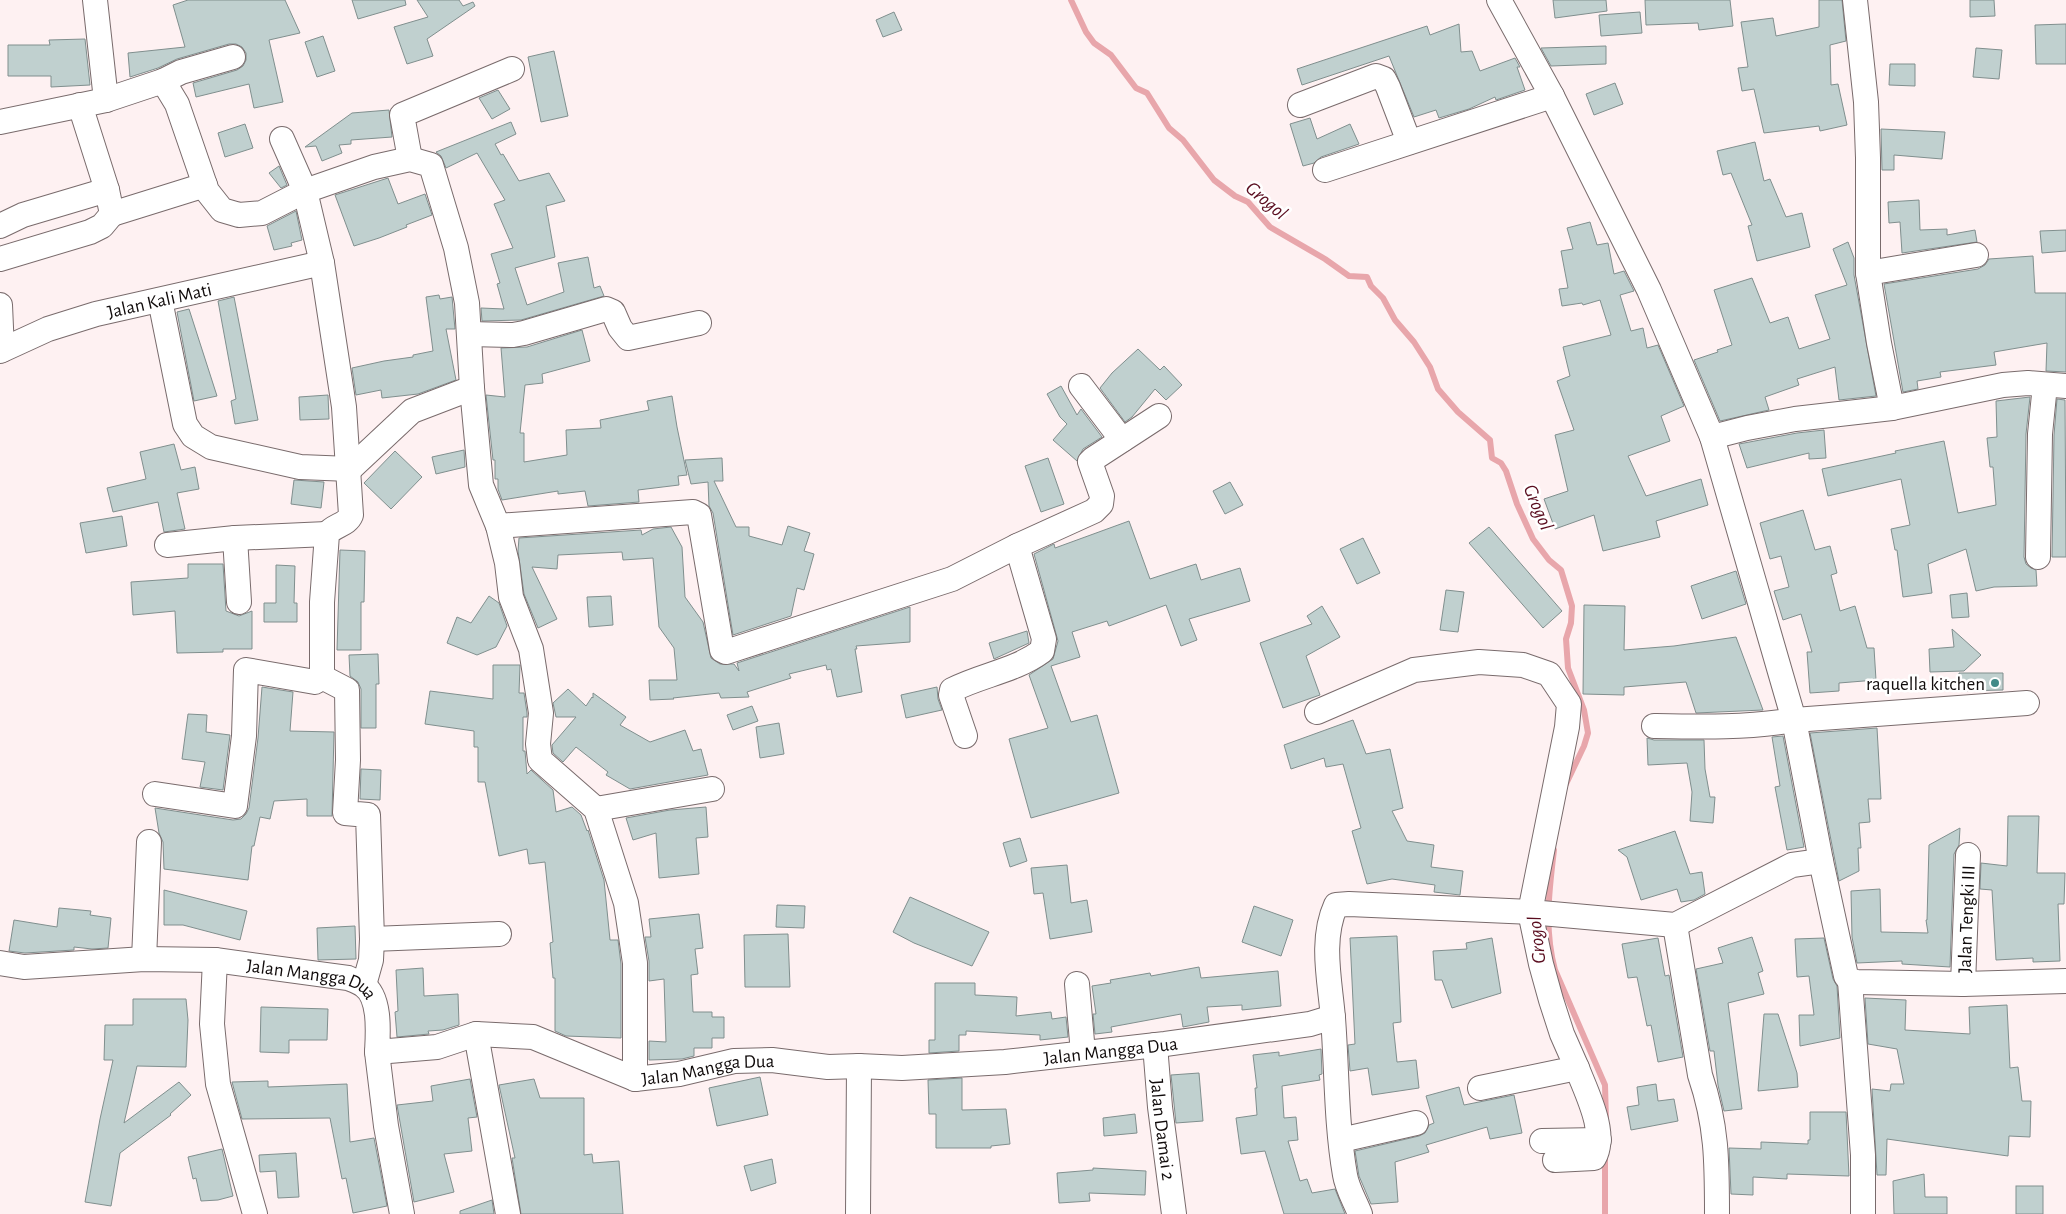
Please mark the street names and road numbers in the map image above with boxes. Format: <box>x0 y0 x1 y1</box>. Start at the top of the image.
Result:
street label: Jalan Kali Mati <box>106 280 214 322</box>
street label: Jalan Tengki III <box>1955 865 1979 974</box>
street label: Jalan Mangga Dua <box>245 956 380 1003</box>
street label: Jalan Mangga Dua <box>1043 1034 1179 1069</box>
street label: Jalan Mangga Dua <box>640 1052 775 1089</box>
street label: Jalan Damai 2 <box>1147 1078 1178 1182</box>

